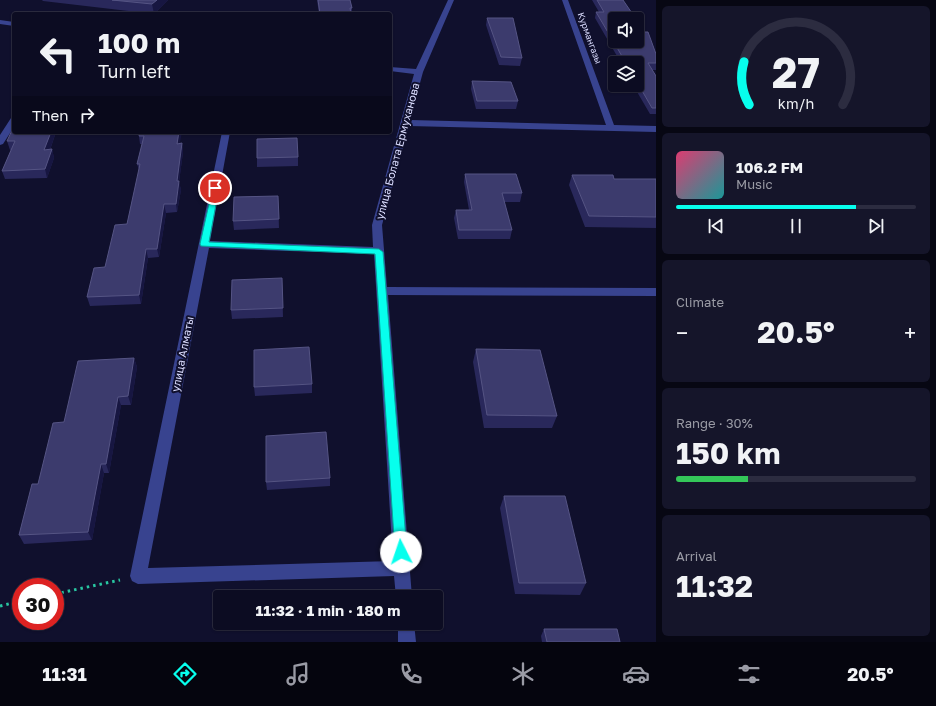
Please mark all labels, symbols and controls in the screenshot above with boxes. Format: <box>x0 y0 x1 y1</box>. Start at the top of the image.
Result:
street label: Курмангазы <box>576 11 604 65</box>
map controls <box>608 12 644 92</box>
button: sound <box>608 12 644 48</box>
text: 100 m <box>98 26 180 59</box>
icon: left <box>32 28 84 80</box>
text: 27 <box>772 46 820 96</box>
button: layers <box>608 56 644 92</box>
text: Turn left <box>98 60 171 82</box>
street label: улица Болата Ермуханова <box>372 81 422 221</box>
text: km/h <box>778 94 814 111</box>
icon: right <box>76 104 98 126</box>
text: Then <box>32 106 68 124</box>
text: 106.2 FM <box>736 158 803 176</box>
pin <box>198 171 232 205</box>
text: Music <box>736 176 773 192</box>
icon: arrive <box>204 177 226 199</box>
icon: previous <box>705 215 727 237</box>
icon: pause <box>785 215 807 237</box>
icon: next <box>865 215 887 237</box>
text: Climate <box>676 294 724 310</box>
text: 20.5° <box>757 314 835 350</box>
street label: улица Алматы <box>168 315 196 393</box>
text: − <box>676 319 688 346</box>
text: + <box>904 319 916 346</box>
text: Range · 30% <box>676 415 753 431</box>
text: 150 km <box>676 435 780 471</box>
position arrow <box>380 531 422 573</box>
text: Arrival <box>676 548 717 564</box>
text: 11:32 <box>676 568 753 604</box>
speed limit sign: 30 <box>12 578 64 630</box>
text: 11:32 · 1 min · 180 m <box>256 601 400 619</box>
icon: directions <box>171 660 199 688</box>
icon: music <box>284 660 312 688</box>
icon: phone <box>397 660 425 688</box>
icon: climate <box>509 660 537 688</box>
icon: car <box>622 660 650 688</box>
icon: filters <box>735 660 763 688</box>
text: 11:31 <box>42 663 87 685</box>
text: 20.5° <box>847 663 894 685</box>

